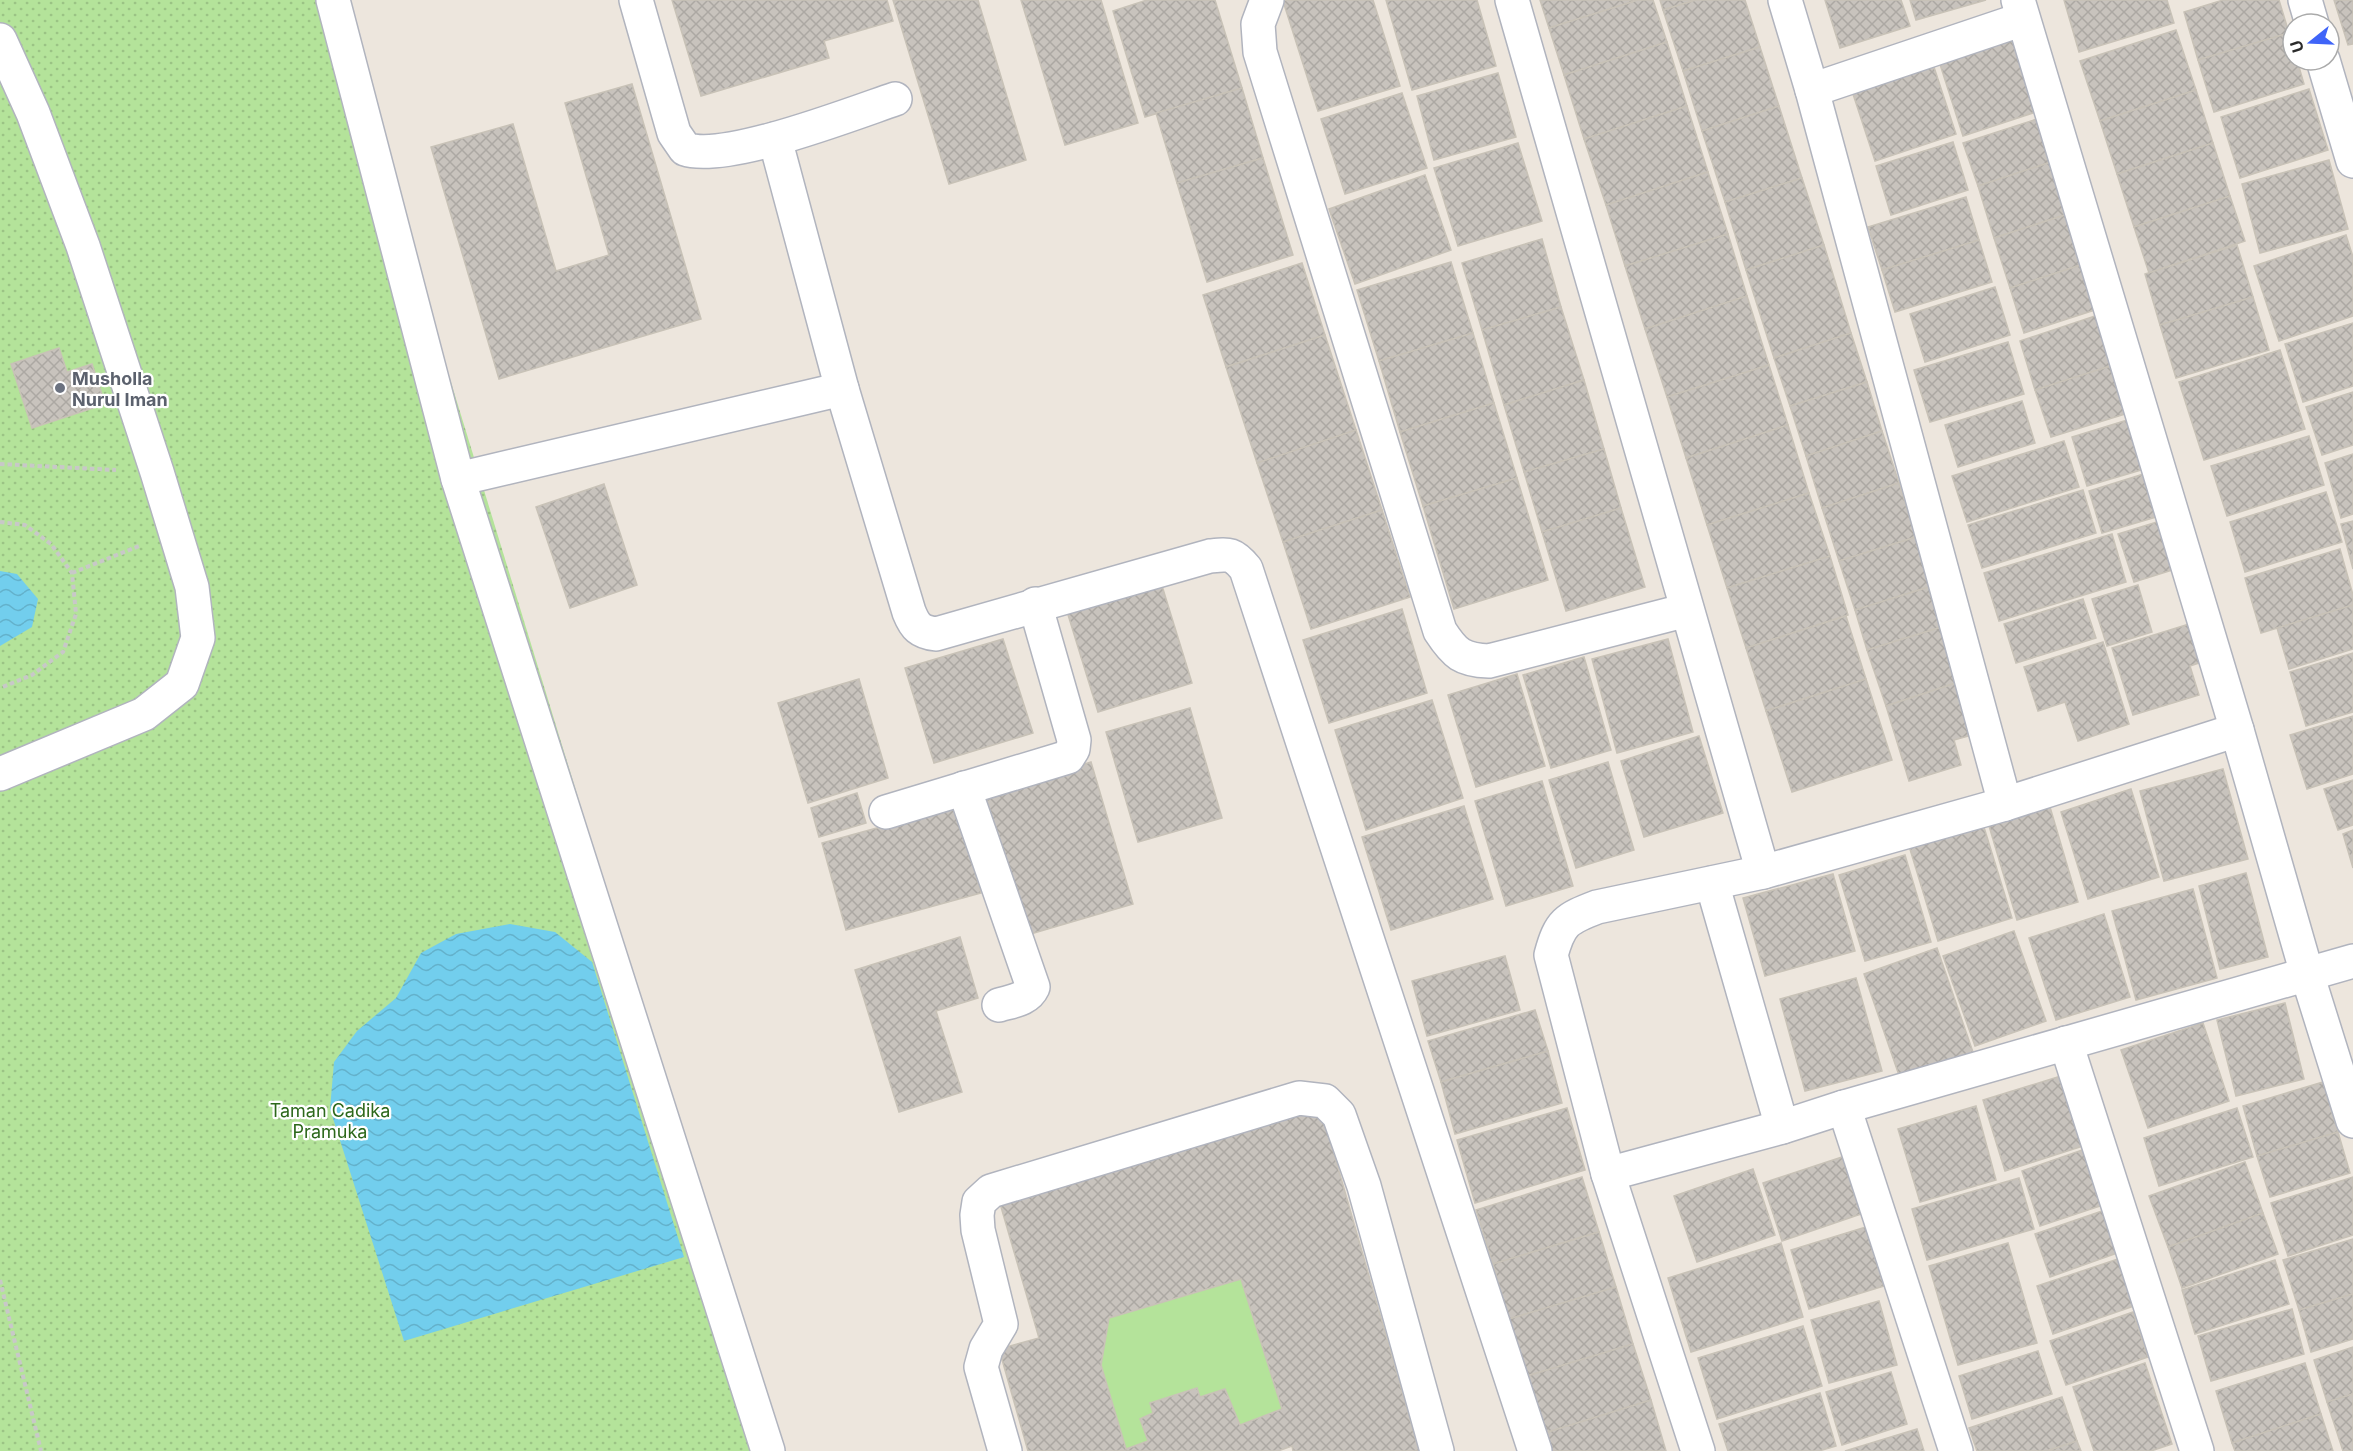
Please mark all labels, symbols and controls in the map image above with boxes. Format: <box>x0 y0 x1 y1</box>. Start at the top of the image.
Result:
north arrow <box>2281 12 2341 72</box>
text: U <box>2285 38 2308 55</box>
place label: Musholla Nurul Iman <box>72 368 168 410</box>
marker: Musholla Nurul Iman <box>53 381 67 395</box>
park label: Taman Cadika Pramuka <box>270 1100 390 1142</box>

